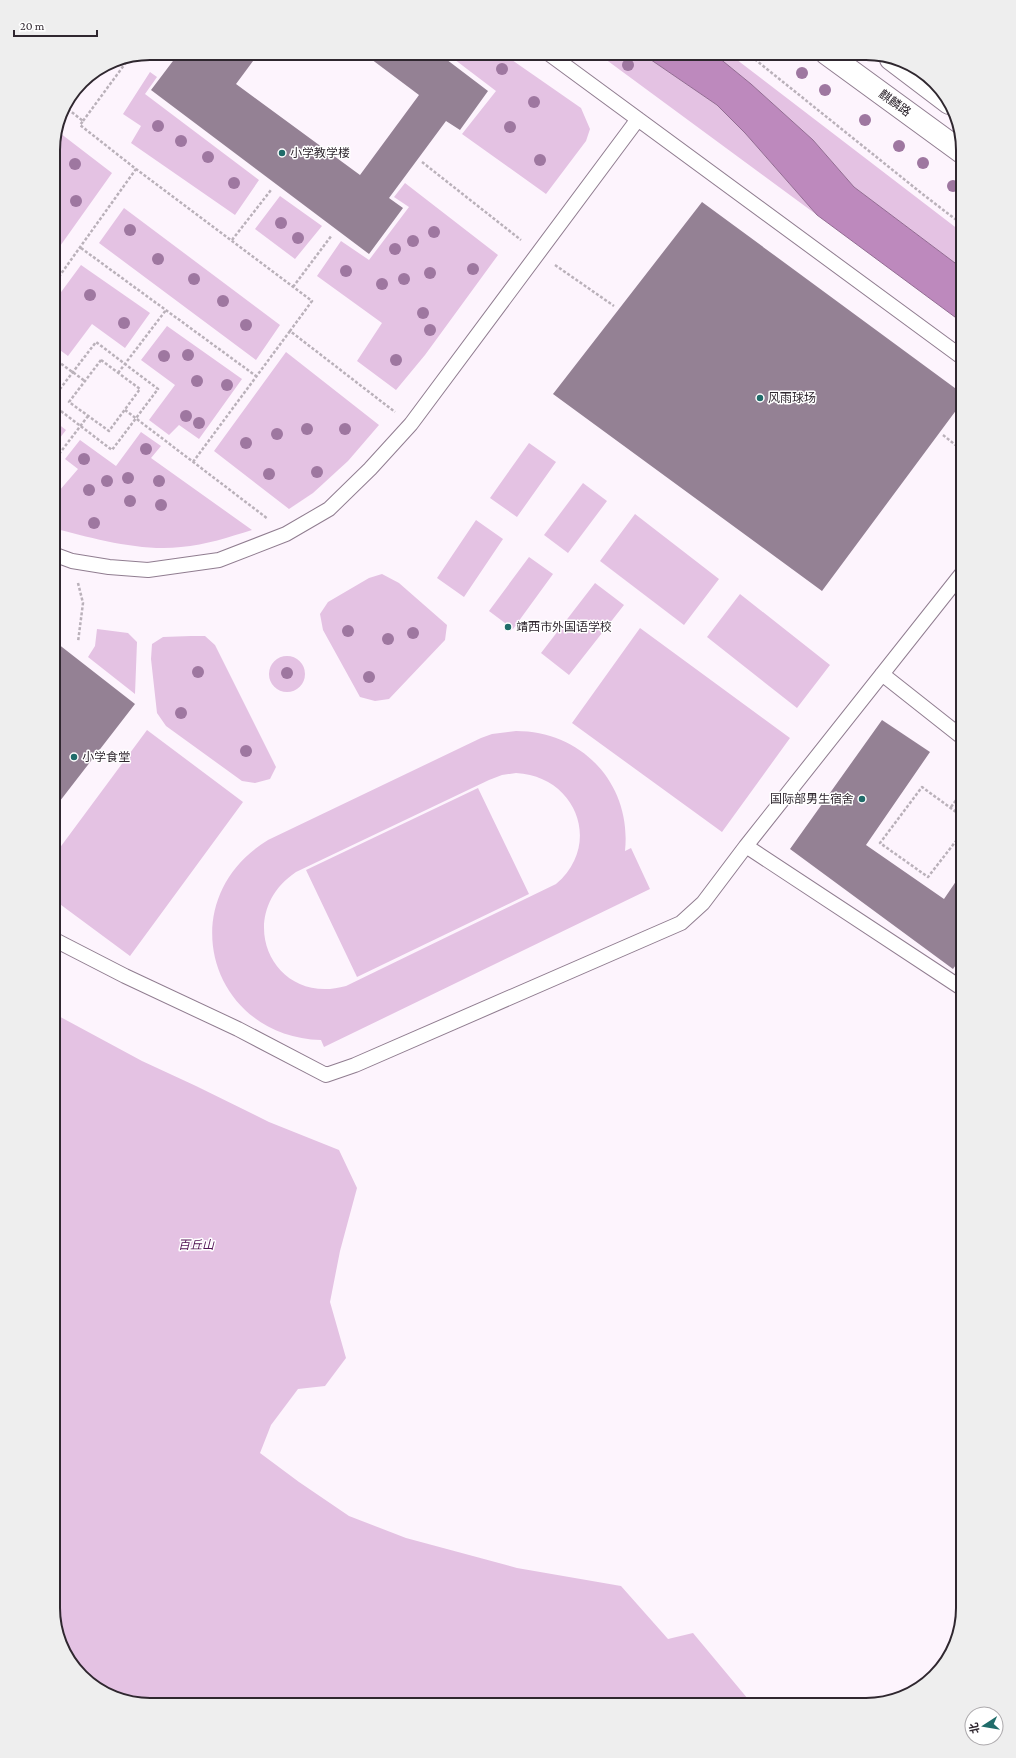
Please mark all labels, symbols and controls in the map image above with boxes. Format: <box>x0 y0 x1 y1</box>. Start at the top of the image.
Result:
scale bar <box>14 12 97 38</box>
text: 20 m <box>20 19 45 33</box>
street label: 麒麟路 <box>876 87 914 119</box>
place label: 小学教学楼 <box>290 146 350 160</box>
marker: 小学教学楼 <box>277 148 287 158</box>
place label: 风雨球场 <box>768 391 816 405</box>
marker: 风雨球场 <box>755 393 765 403</box>
place label: 靖西市外国语学校 <box>516 620 612 634</box>
marker: 靖西市外国语学校 <box>503 622 513 632</box>
place label: 小学食堂 <box>82 750 130 764</box>
marker: 小学食堂 <box>69 752 79 762</box>
place label: 国际部男生宿舍 <box>770 792 854 806</box>
marker: 国际部男生宿舍 <box>857 794 867 804</box>
park label: 百丘山 <box>178 1238 215 1252</box>
north arrow <box>964 1706 1004 1746</box>
text: 北 <box>967 1721 981 1735</box>

